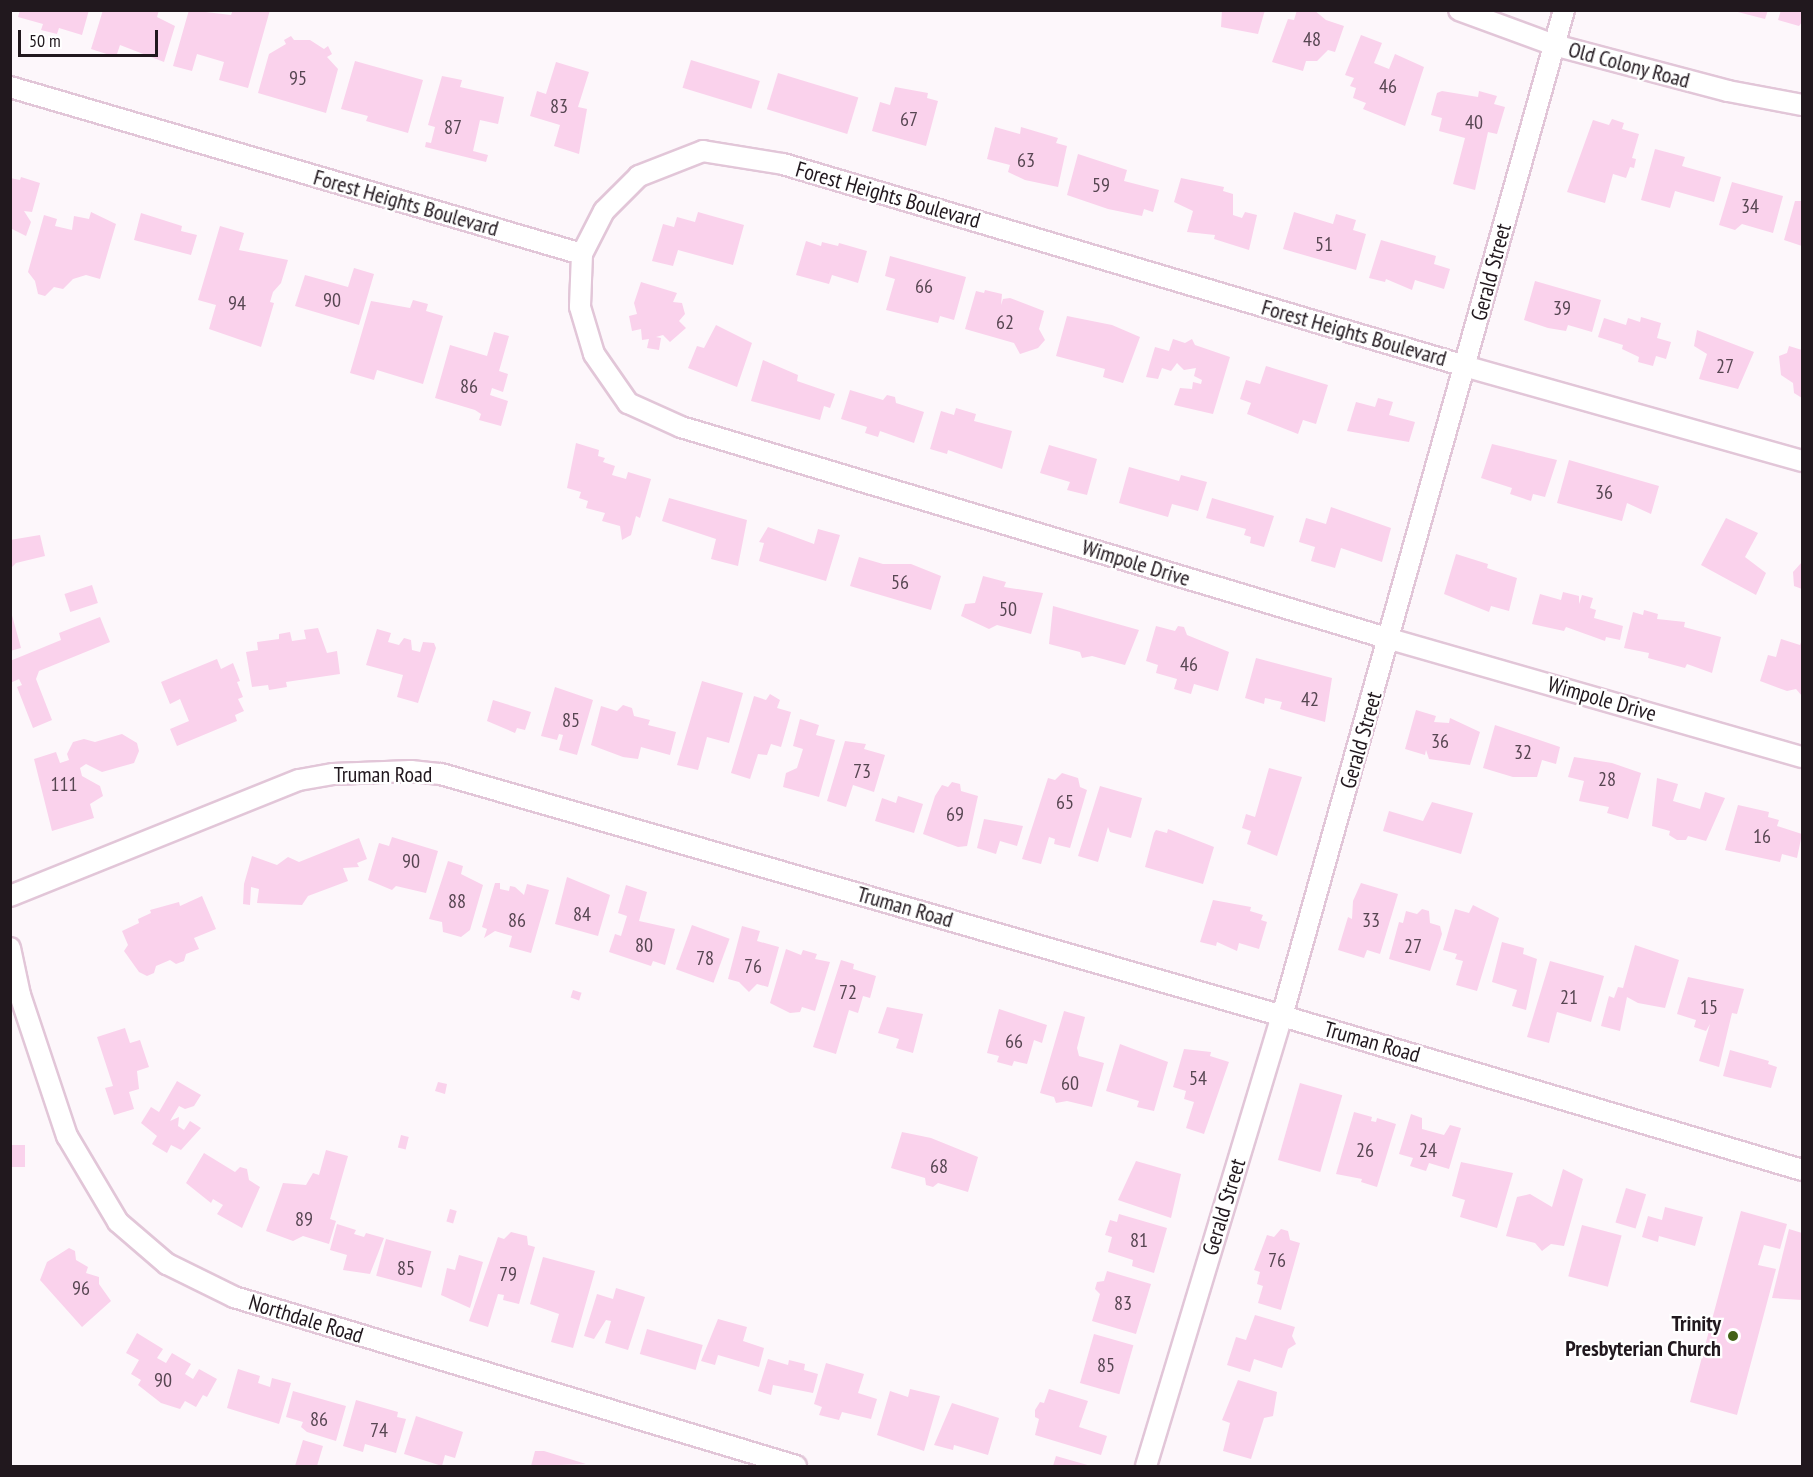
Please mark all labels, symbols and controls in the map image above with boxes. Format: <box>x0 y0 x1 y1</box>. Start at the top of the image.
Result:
scale bar <box>21 18 160 56</box>
house number: 48 <box>1303 27 1321 51</box>
text: 50 m <box>29 29 61 52</box>
street label: Old Colony Road <box>1565 36 1693 94</box>
house number: 95 <box>289 66 307 90</box>
house number: 46 <box>1379 74 1397 98</box>
house number: 83 <box>550 94 568 118</box>
house number: 67 <box>900 107 918 131</box>
house number: 40 <box>1465 110 1483 134</box>
house number: 87 <box>444 115 462 139</box>
house number: 63 <box>1017 148 1035 172</box>
street label: Forest Heights Boulevard <box>793 156 983 234</box>
street label: Forest Heights Boulevard <box>311 164 501 242</box>
house number: 59 <box>1092 173 1110 197</box>
house number: 34 <box>1741 194 1759 218</box>
street label: Gerald Street <box>1465 220 1517 324</box>
house number: 51 <box>1315 232 1333 256</box>
house number: 66 <box>915 274 933 298</box>
house number: 90 <box>323 288 341 312</box>
house number: 94 <box>228 291 246 315</box>
street label: Forest Heights Boulevard <box>1259 294 1449 372</box>
house number: 39 <box>1553 296 1571 320</box>
house number: 62 <box>996 310 1014 334</box>
house number: 27 <box>1716 354 1734 378</box>
house number: 86 <box>460 374 478 398</box>
house number: 36 <box>1595 480 1613 504</box>
street label: Wimpole Drive <box>1079 534 1193 592</box>
house number: 56 <box>891 570 909 594</box>
house number: 50 <box>999 597 1017 621</box>
house number: 46 <box>1180 652 1198 676</box>
street label: Wimpole Drive <box>1545 671 1659 727</box>
house number: 42 <box>1301 687 1319 711</box>
street label: Gerald Street <box>1335 688 1387 792</box>
house number: 85 <box>562 708 580 732</box>
house number: 36 <box>1431 729 1449 753</box>
house number: 32 <box>1514 740 1532 764</box>
house number: 73 <box>853 759 871 783</box>
street label: Truman Road <box>334 762 432 788</box>
house number: 28 <box>1598 767 1616 791</box>
house number: 111 <box>51 772 77 796</box>
house number: 65 <box>1056 790 1074 814</box>
house number: 69 <box>946 802 964 826</box>
house number: 16 <box>1753 824 1771 848</box>
house number: 90 <box>402 849 420 873</box>
street label: Truman Road <box>854 881 956 933</box>
house number: 88 <box>448 889 466 913</box>
house number: 84 <box>573 902 591 926</box>
house number: 86 <box>508 908 526 932</box>
house number: 33 <box>1362 908 1380 932</box>
house number: 80 <box>635 933 653 957</box>
house number: 27 <box>1404 934 1422 958</box>
house number: 78 <box>696 946 714 970</box>
house number: 76 <box>744 954 762 978</box>
house number: 72 <box>839 980 857 1004</box>
house number: 21 <box>1560 985 1578 1009</box>
house number: 15 <box>1700 995 1718 1019</box>
street label: Truman Road <box>1321 1016 1423 1068</box>
house number: 66 <box>1005 1029 1023 1053</box>
house number: 54 <box>1189 1066 1207 1090</box>
house number: 60 <box>1061 1071 1079 1095</box>
house number: 26 <box>1356 1138 1374 1162</box>
house number: 24 <box>1419 1138 1437 1162</box>
house number: 68 <box>930 1154 948 1178</box>
street label: Gerald Street <box>1197 1156 1251 1258</box>
house number: 89 <box>295 1207 313 1231</box>
house number: 81 <box>1130 1228 1148 1252</box>
house number: 76 <box>1268 1248 1286 1272</box>
house number: 85 <box>397 1256 415 1280</box>
house number: 79 <box>499 1262 517 1286</box>
house number: 96 <box>72 1276 90 1300</box>
street label: Northdale Road <box>246 1289 366 1349</box>
house number: 83 <box>1114 1291 1132 1315</box>
place label: Trinity Presbyterian Church <box>1565 1310 1721 1362</box>
marker: Trinity Presbyterian Church <box>1726 1329 1740 1343</box>
house number: 85 <box>1097 1353 1115 1377</box>
house number: 90 <box>154 1368 172 1392</box>
house number: 86 <box>310 1407 328 1431</box>
house number: 74 <box>370 1418 388 1442</box>

